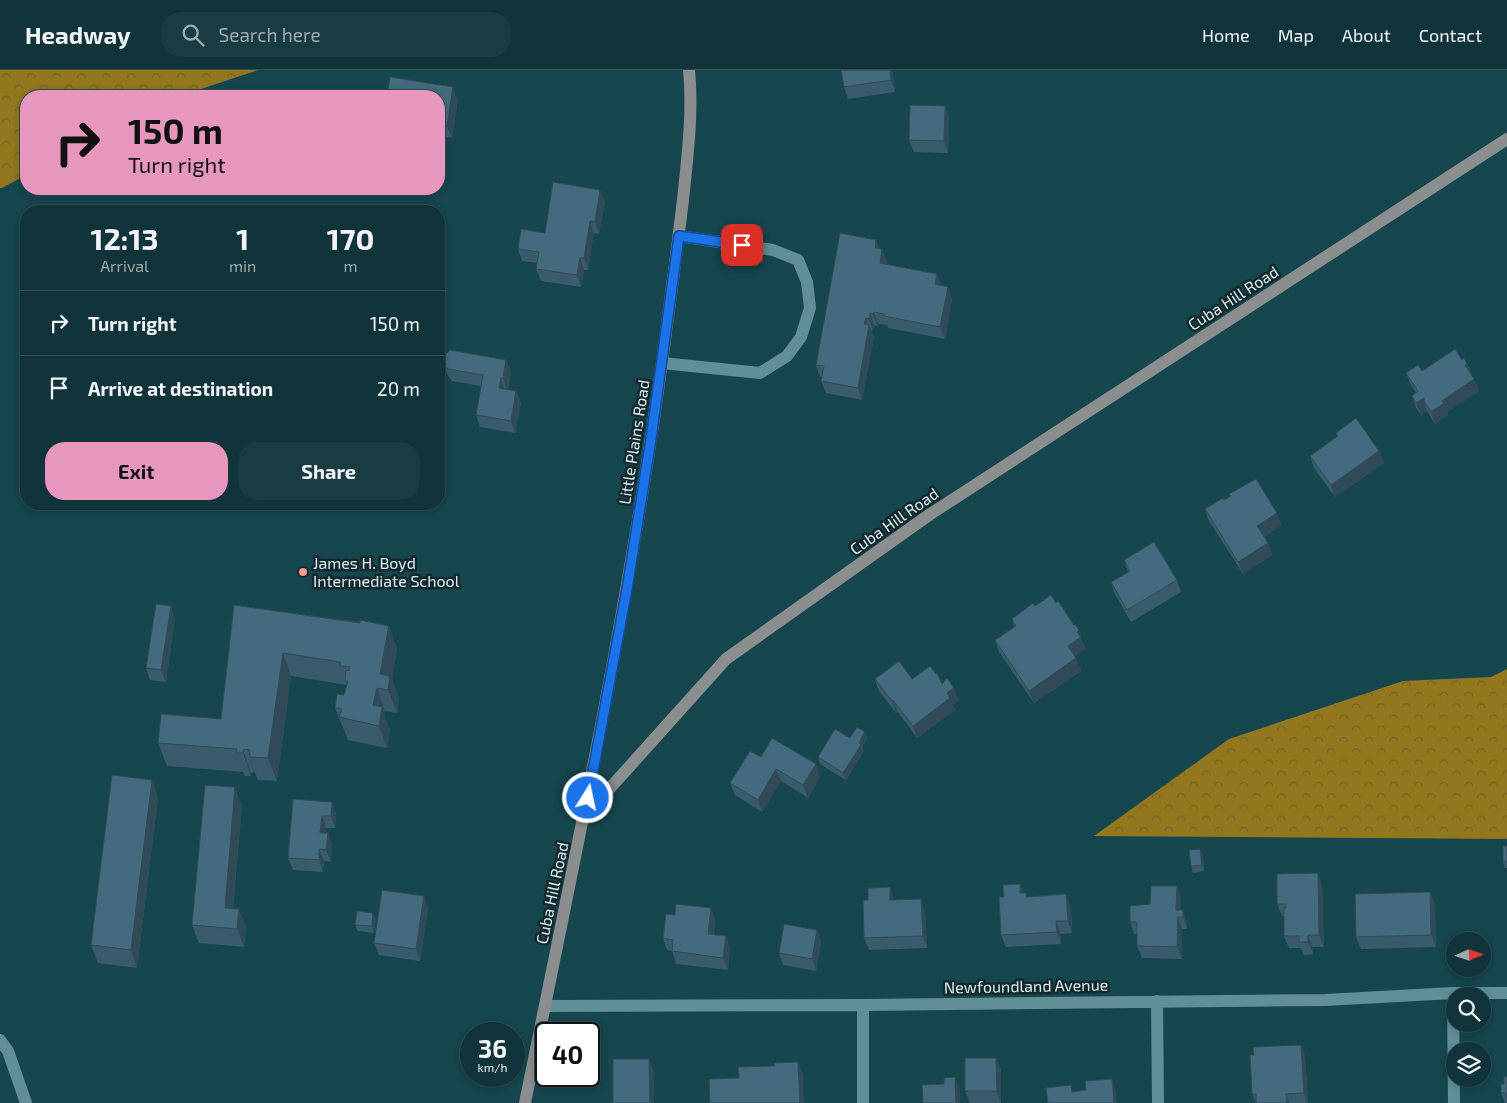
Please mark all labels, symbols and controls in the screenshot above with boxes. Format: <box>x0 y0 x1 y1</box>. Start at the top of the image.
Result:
search box <box>161 12 511 57</box>
text: Headway <box>25 20 131 49</box>
icon: search <box>179 21 207 49</box>
text: Search here <box>219 23 321 46</box>
text: Home <box>1202 24 1250 46</box>
text: Map <box>1278 24 1314 46</box>
text: About <box>1342 24 1391 46</box>
text: Contact <box>1419 24 1482 46</box>
text: 150 m <box>128 109 223 151</box>
icon: right <box>45 110 110 175</box>
text: Turn right <box>128 151 226 177</box>
text: 12:13 <box>90 220 159 256</box>
text: 1 <box>236 220 249 256</box>
text: 170 <box>327 220 375 256</box>
pin <box>721 224 763 266</box>
icon: arrive <box>728 231 756 259</box>
text: Arrival <box>100 256 149 275</box>
text: min <box>229 256 256 275</box>
text: m <box>344 256 358 275</box>
street label: Cuba Hill Road <box>1184 261 1281 334</box>
icon: right <box>45 309 73 337</box>
text: Turn right <box>88 312 176 335</box>
text: 150 m <box>370 312 420 335</box>
icon: arrive <box>45 374 73 402</box>
text: Arrive at destination <box>88 377 273 400</box>
text: 20 m <box>377 377 420 400</box>
street label: Little Plains Road <box>614 378 653 506</box>
button: Exit <box>45 442 228 500</box>
button: Share <box>238 442 420 500</box>
street label: Cuba Hill Road <box>846 483 942 558</box>
place label: James H. Boyd Intermediate School <box>313 553 460 590</box>
marker: James H. Boyd Intermediate School <box>297 566 309 578</box>
position arrow <box>561 771 613 823</box>
street label: Cuba Hill Road <box>531 840 572 946</box>
north arrow <box>1446 932 1491 978</box>
map controls <box>1446 932 1491 1087</box>
street label: Newfoundland Avenue <box>944 975 1108 996</box>
button: search <box>1446 987 1491 1032</box>
speed limit sign: 40 <box>535 1022 600 1087</box>
text: 36 <box>478 1033 507 1063</box>
button: layers <box>1446 1042 1491 1087</box>
text: km/h <box>478 1060 507 1074</box>

